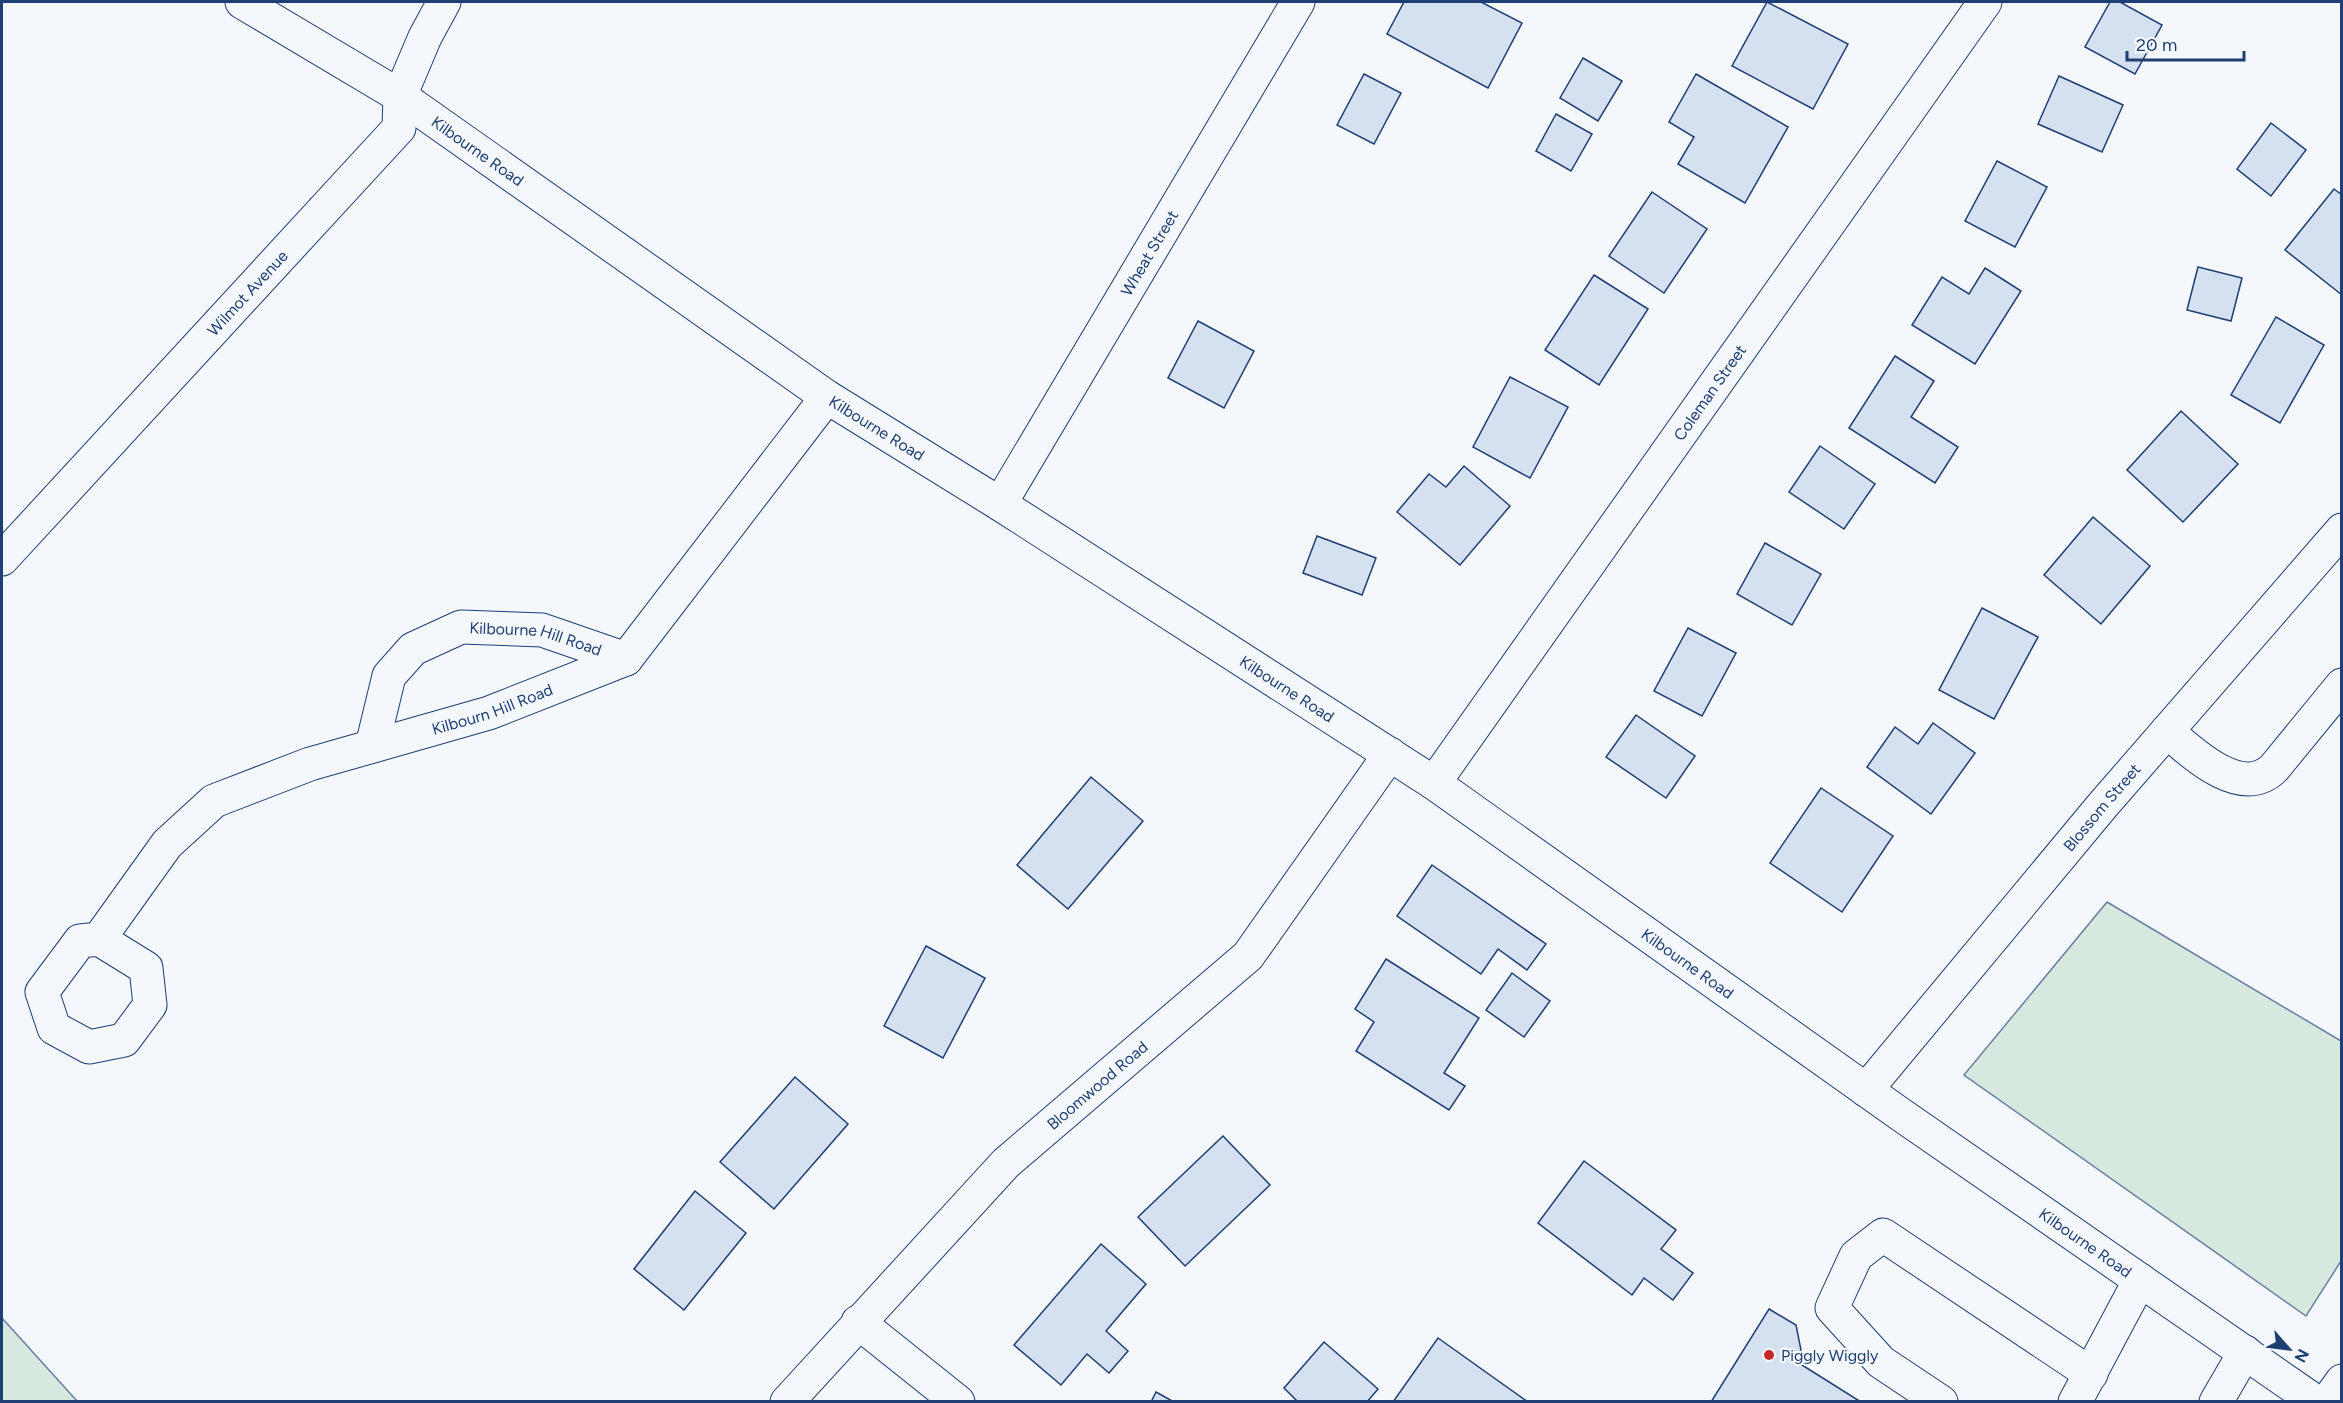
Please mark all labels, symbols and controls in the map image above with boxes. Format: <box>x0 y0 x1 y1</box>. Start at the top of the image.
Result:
scale bar <box>2127 24 2244 62</box>
text: 20 m <box>2136 34 2177 56</box>
street label: Kilbourne Road <box>428 112 528 190</box>
street label: Wheat Street <box>1116 207 1182 299</box>
street label: Wilmot Avenue <box>203 246 292 340</box>
street label: Coleman Street <box>1669 341 1750 444</box>
street label: Kilbourne Road <box>826 391 928 465</box>
street label: Kilbourne Hill Road <box>469 618 604 659</box>
street label: Kilbourne Road <box>1236 651 1338 726</box>
street label: Kilbourn Hill Road <box>430 679 555 738</box>
street label: Blossom Street <box>2059 759 2144 855</box>
street label: Kilbourne Road <box>1638 924 1738 1002</box>
street label: Bloomwood Road <box>1043 1037 1151 1133</box>
street label: Kilbourne Road <box>2036 1204 2136 1281</box>
north arrow <box>2259 1319 2319 1379</box>
place label: Piggly Wiggly <box>1781 1346 1879 1365</box>
text: N <box>2291 1346 2313 1366</box>
marker: Piggly Wiggly <box>1762 1348 1776 1362</box>

